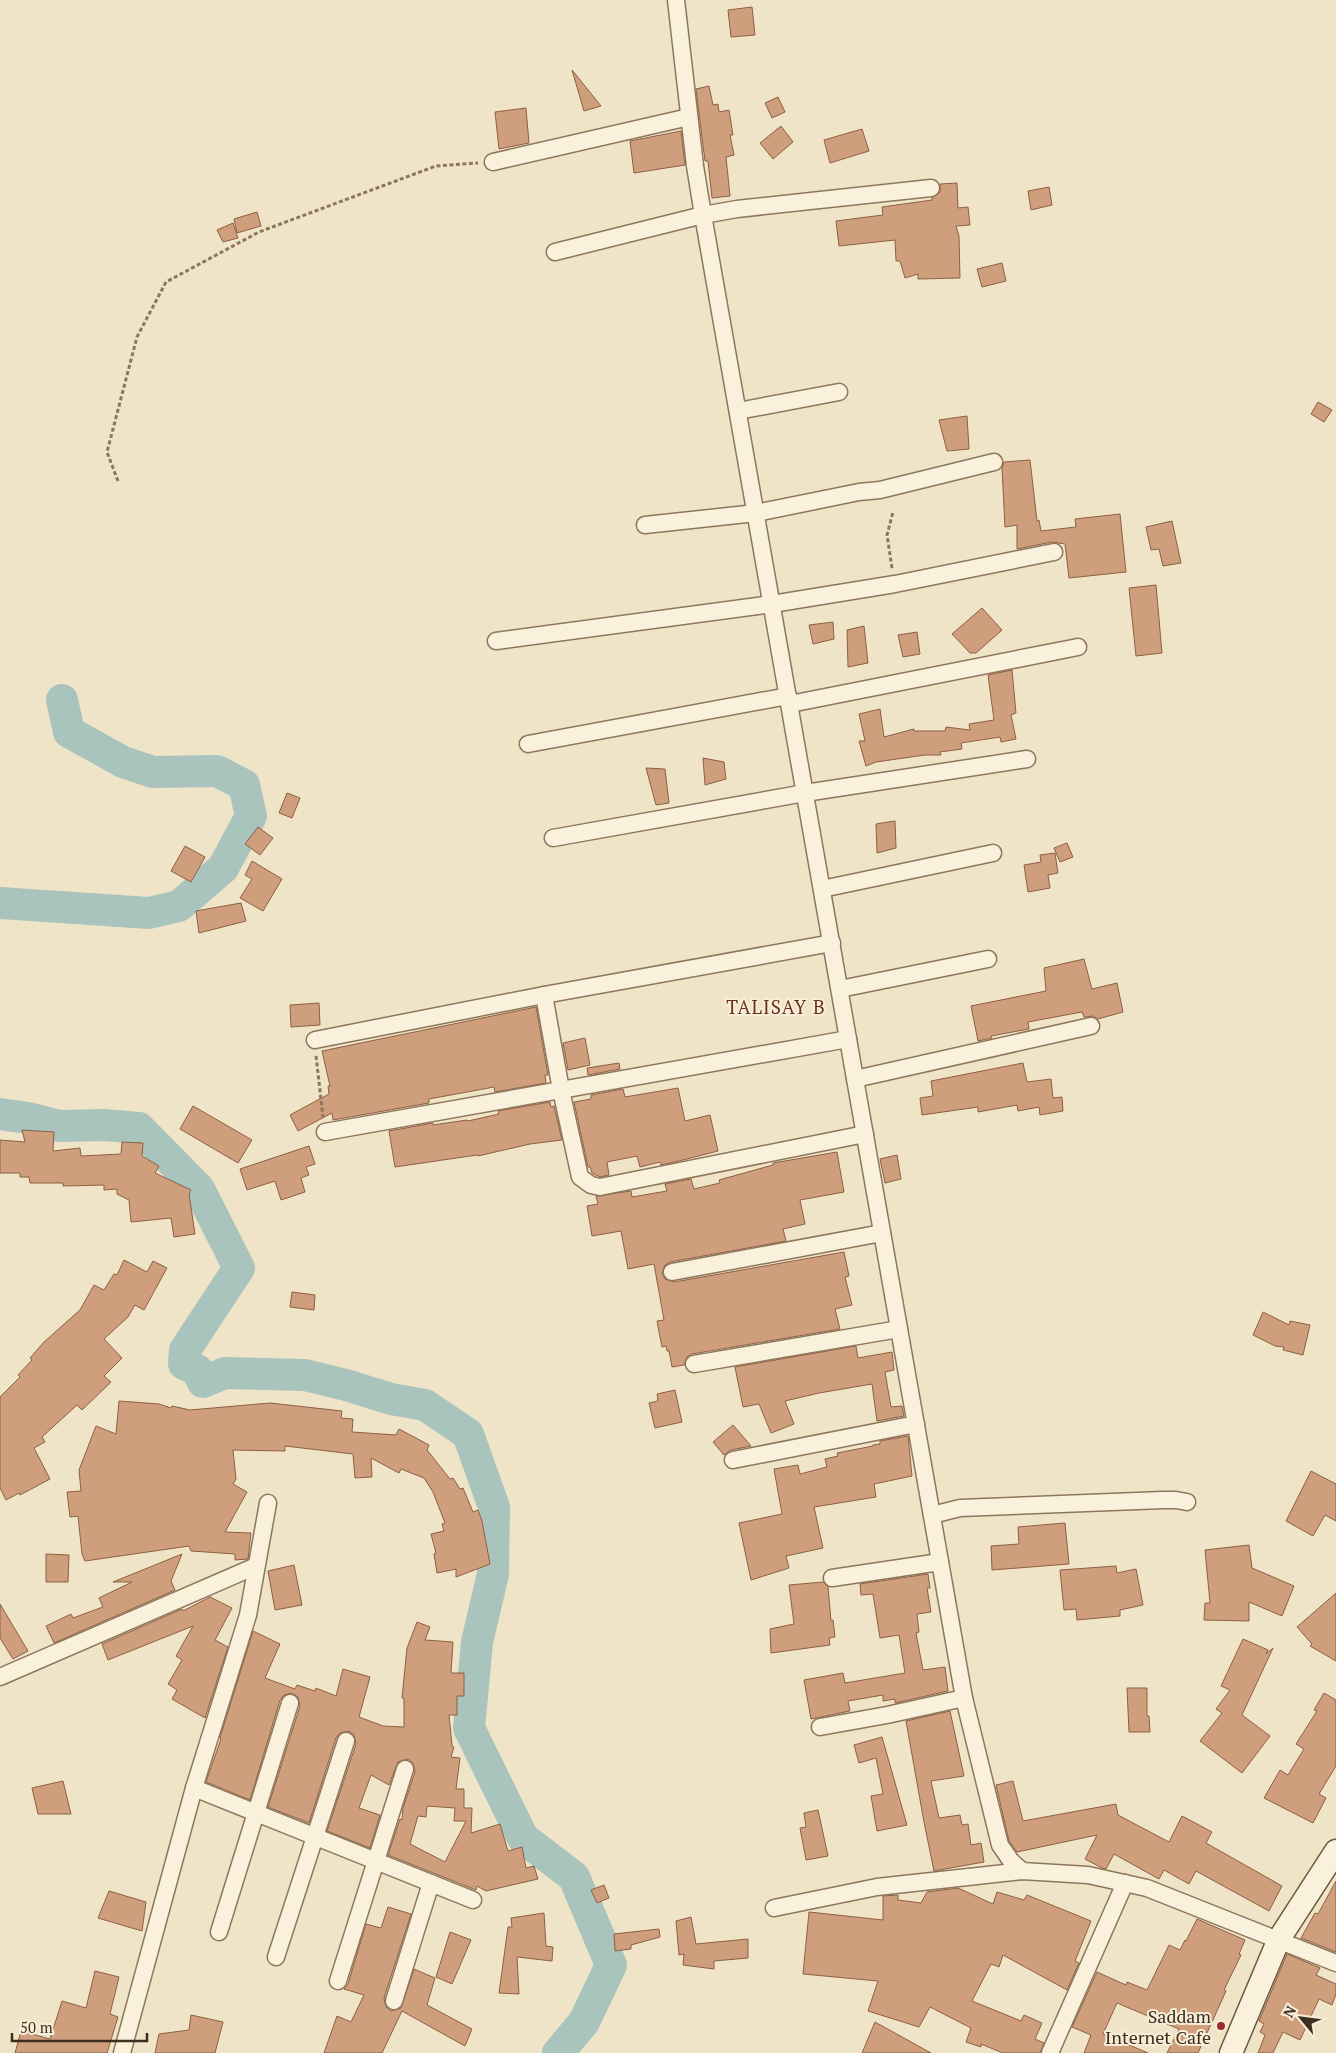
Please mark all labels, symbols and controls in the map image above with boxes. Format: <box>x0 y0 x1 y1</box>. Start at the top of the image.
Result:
district label: TALISAY B <box>726 994 826 1019</box>
north arrow <box>1276 1993 1326 2043</box>
text: N <box>1278 2002 1300 2021</box>
place label: Saddam Internet Cafe <box>1105 2004 1211 2049</box>
scale bar <box>12 2010 148 2042</box>
text: 50 m <box>20 2017 53 2037</box>
marker: Saddam Internet Cafe <box>1215 2020 1227 2032</box>

